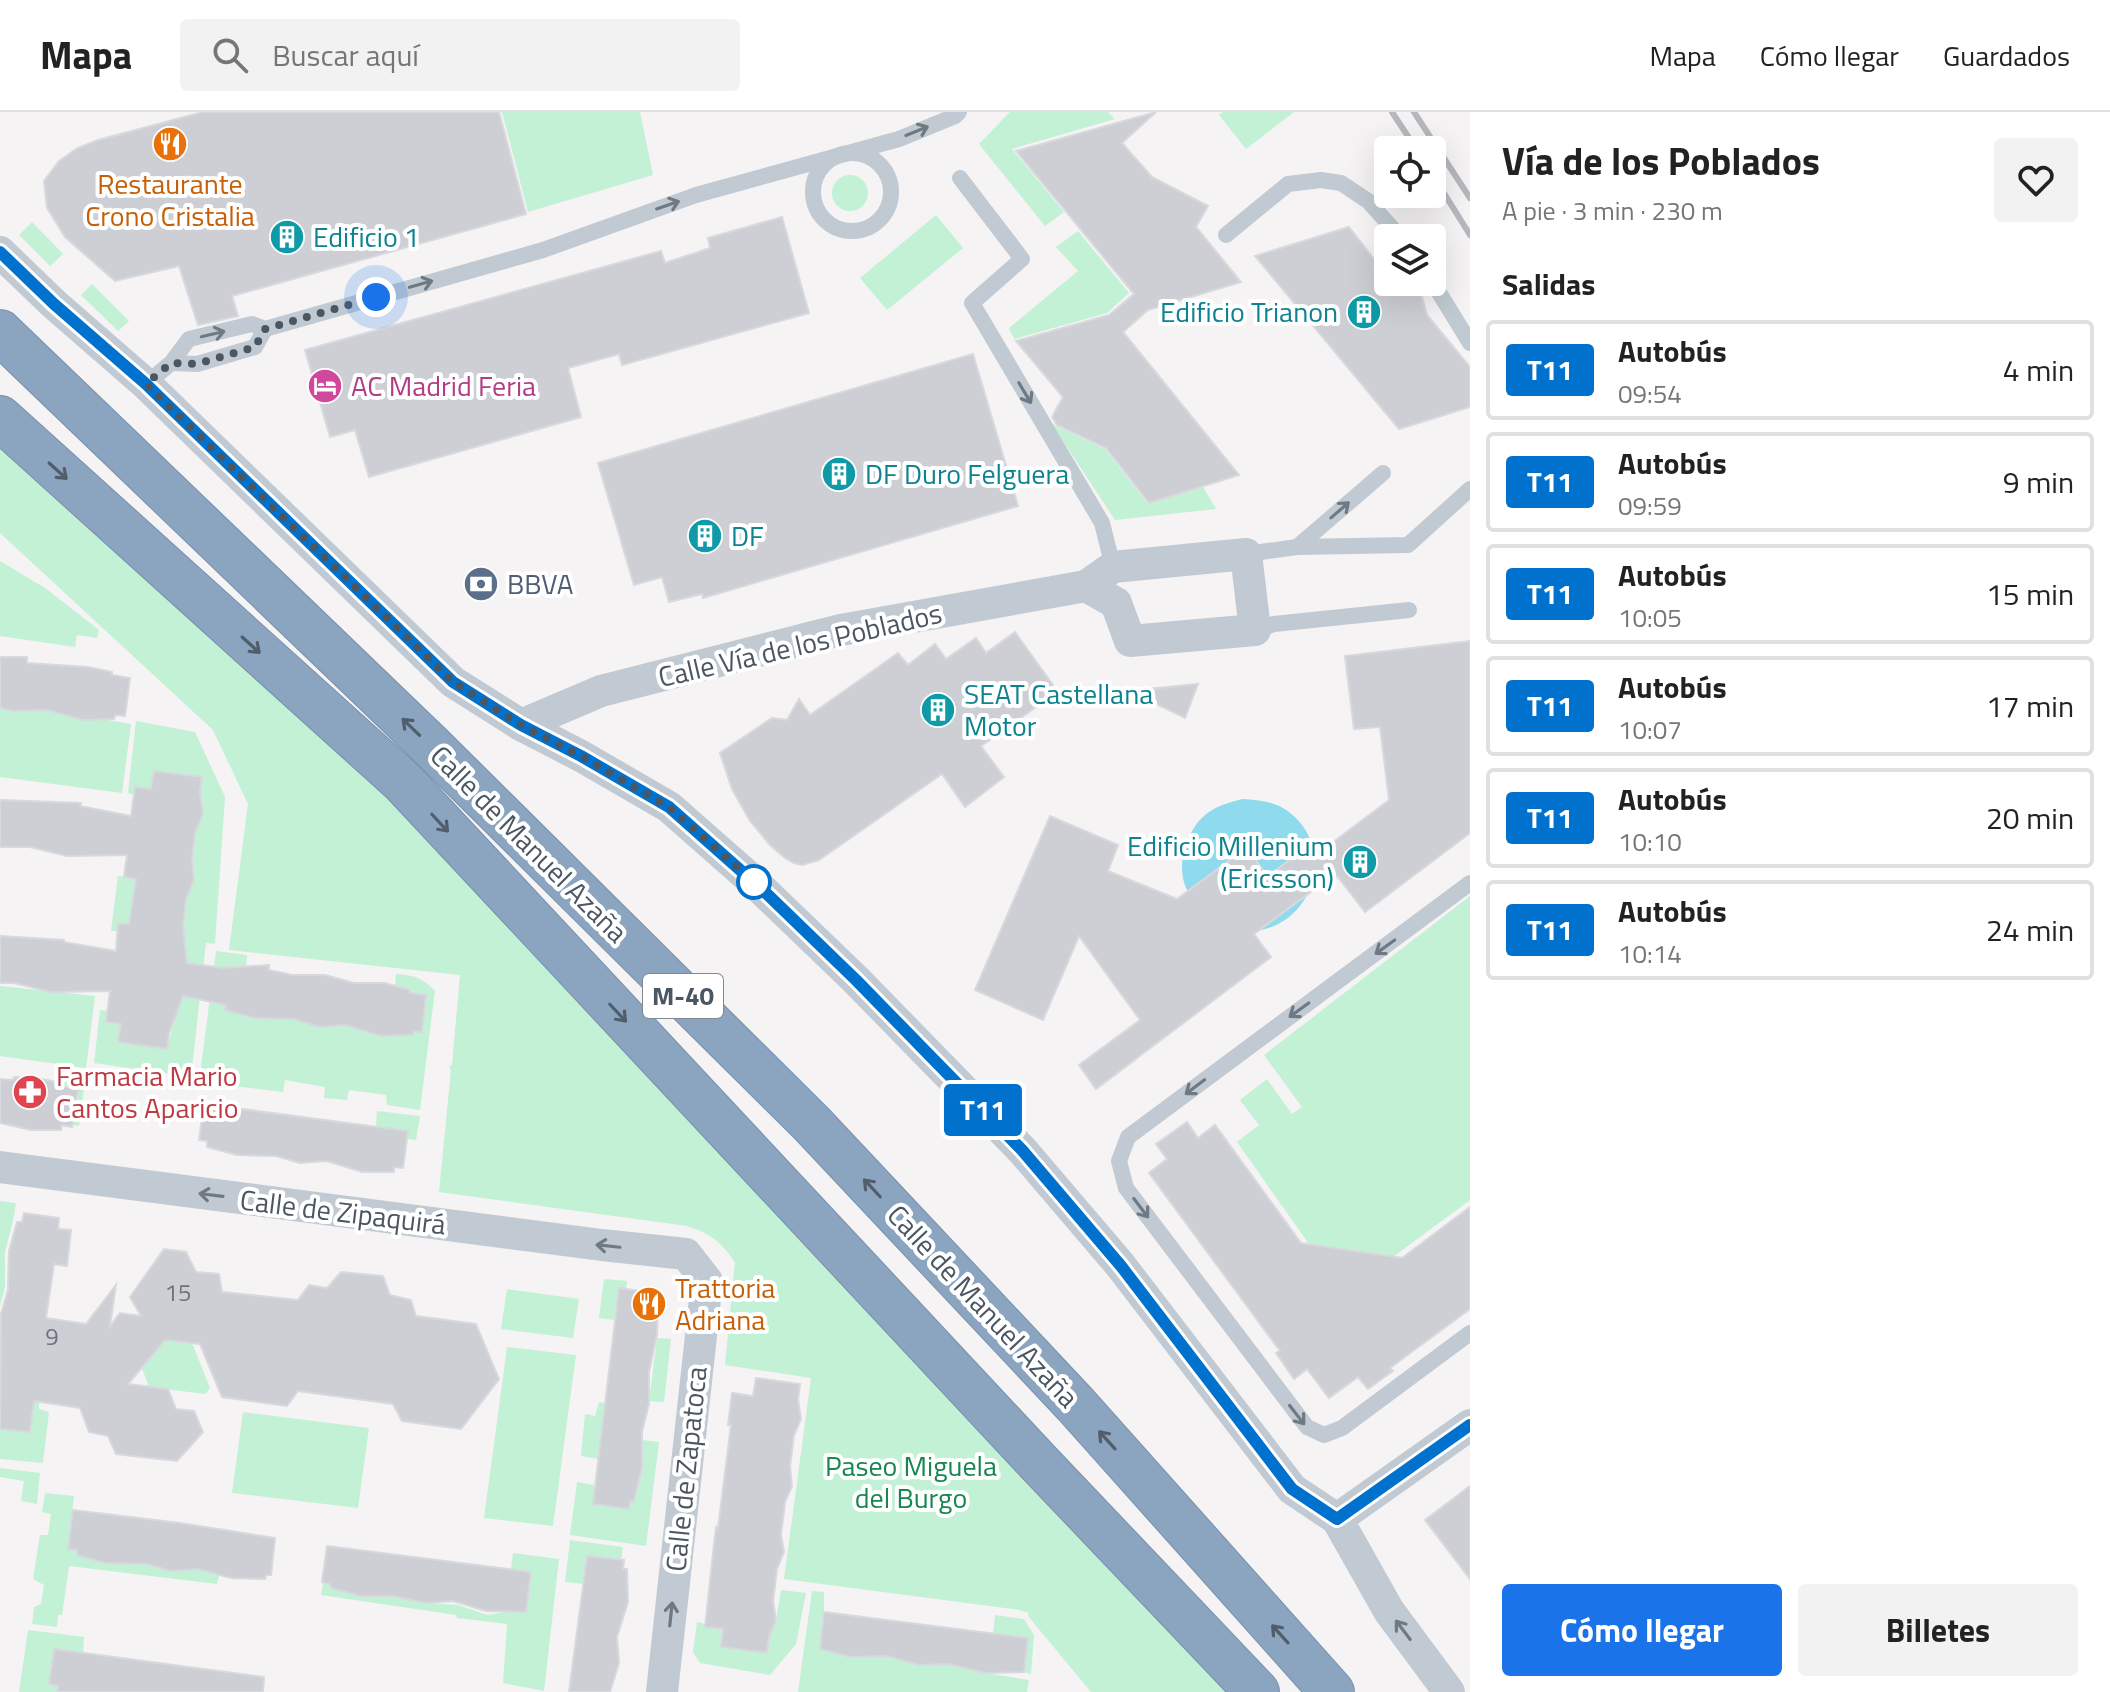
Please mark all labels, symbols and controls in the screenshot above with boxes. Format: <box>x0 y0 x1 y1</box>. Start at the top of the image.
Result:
search box <box>180 19 740 91</box>
text: Mapa <box>40 26 132 84</box>
text: Buscar aquí <box>272 32 419 78</box>
icon: search <box>208 33 252 77</box>
text: Mapa <box>1649 34 1716 77</box>
text: Cómo llegar <box>1760 34 1899 77</box>
text: Guardados <box>1943 34 2070 77</box>
one-way arrow <box>904 123 929 137</box>
restaurant icon: Restaurante Crono Cristalia <box>151 125 189 163</box>
text: Vía de los Poblados <box>1502 132 1820 190</box>
map controls <box>1374 136 1446 296</box>
button: locate <box>1374 136 1446 208</box>
button: heart <box>1994 138 2078 222</box>
place label: Restaurante Crono Cristalia <box>85 162 255 237</box>
text: A pie · 3 min · 230 m <box>1502 191 1723 230</box>
one-way arrow <box>655 197 680 212</box>
place label: Edificio 1 <box>313 215 420 258</box>
building icon: Edificio 1 <box>268 218 306 256</box>
button: layers <box>1374 224 1446 296</box>
text: Salidas <box>1502 261 1595 307</box>
one-way arrow <box>407 276 433 291</box>
your location <box>356 277 396 317</box>
place label: Edificio Trianon <box>1160 290 1338 333</box>
building icon: Edificio Trianon <box>1345 293 1383 331</box>
one-way arrow <box>200 326 225 341</box>
text: Autobús <box>1618 328 1727 374</box>
text: 4 min <box>2003 347 2074 393</box>
text: T11 <box>1527 348 1573 391</box>
place label: AC Madrid Feria <box>351 364 536 407</box>
hotel icon: AC Madrid Feria <box>306 367 344 405</box>
text: 09:54 <box>1618 374 1682 413</box>
one-way arrow <box>1017 381 1033 404</box>
text: Autobús <box>1618 440 1727 486</box>
place label: DF Duro Felguera <box>865 452 1069 495</box>
building icon: DF Duro Felguera <box>820 455 858 493</box>
text: 9 min <box>2003 459 2074 505</box>
text: T11 <box>1527 460 1573 503</box>
one-way arrow <box>47 461 67 479</box>
text: 09:59 <box>1618 486 1682 525</box>
one-way arrow <box>1329 501 1350 519</box>
place label: DF <box>731 514 764 557</box>
building icon: DF <box>686 517 724 555</box>
text: Autobús <box>1618 552 1727 598</box>
place label: BBVA <box>507 562 574 605</box>
bank icon: BBVA <box>462 565 500 603</box>
text: 15 min <box>1986 571 2074 617</box>
text: T11 <box>1527 572 1573 615</box>
street label: Calle Vía de los Poblados <box>654 591 946 698</box>
text: 10:05 <box>1618 598 1682 637</box>
one-way arrow <box>240 636 260 654</box>
text: Autobús <box>1618 664 1727 710</box>
place label: SEAT Castellana Motor <box>964 672 1153 747</box>
text: 17 min <box>1986 683 2074 729</box>
text: T11 <box>1527 684 1573 727</box>
building icon: SEAT Castellana Motor <box>919 691 957 729</box>
text: 10:07 <box>1618 710 1682 749</box>
one-way arrow <box>402 718 421 737</box>
street label: Calle de Manuel Azaña <box>421 735 638 952</box>
text: Autobús <box>1618 776 1727 822</box>
text: 20 min <box>1986 795 2074 841</box>
text: T11 <box>1527 796 1573 839</box>
one-way arrow <box>431 813 450 833</box>
text: 10:10 <box>1618 822 1682 861</box>
place label: Edificio Millenium (Ericsson) <box>1127 824 1334 899</box>
building icon: Edificio Millenium (Ericsson) <box>1341 843 1379 881</box>
unlabelled marker <box>737 865 771 899</box>
text: Autobús <box>1618 888 1727 934</box>
text: 24 min <box>1986 907 2074 953</box>
text: T11 <box>1527 908 1573 951</box>
text: 10:14 <box>1618 934 1682 973</box>
one-way arrow <box>1375 938 1397 955</box>
road number: M-40 <box>643 974 723 1018</box>
one-way arrow <box>608 1002 626 1022</box>
one-way arrow <box>1289 1002 1310 1019</box>
place label: Farmacia Mario Cantos Aparicio <box>56 1054 238 1129</box>
pharmacy icon: Farmacia Mario Cantos Aparicio <box>11 1073 49 1111</box>
one-way arrow <box>1185 1079 1206 1096</box>
line badge: T11 <box>937 1084 1029 1136</box>
text: T11 <box>960 1088 1006 1131</box>
street label: Calle de Zipaquirá <box>238 1178 448 1245</box>
one-way arrow <box>863 1179 882 1199</box>
one-way arrow <box>199 1187 224 1202</box>
street label: Calle de Manuel Azaña <box>877 1194 1089 1417</box>
one-way arrow <box>1132 1196 1149 1218</box>
one-way arrow <box>595 1238 622 1253</box>
place label: Trattoria Adriana <box>675 1266 775 1341</box>
house number: 15 <box>165 1274 191 1310</box>
restaurant icon: Trattoria Adriana <box>630 1285 668 1323</box>
house number: 9 <box>45 1318 59 1354</box>
street label: Calle de Zapatoca <box>653 1364 718 1574</box>
one-way arrow <box>1289 1404 1306 1425</box>
one-way arrow <box>1098 1430 1116 1450</box>
park label: Paseo Miguela del Burgo <box>825 1444 997 1519</box>
button: Cómo llegar <box>1502 1584 1782 1676</box>
button: Billetes <box>1798 1584 2078 1676</box>
one-way arrow <box>663 1602 678 1628</box>
one-way arrow <box>1394 1619 1411 1641</box>
one-way arrow <box>1270 1624 1289 1644</box>

